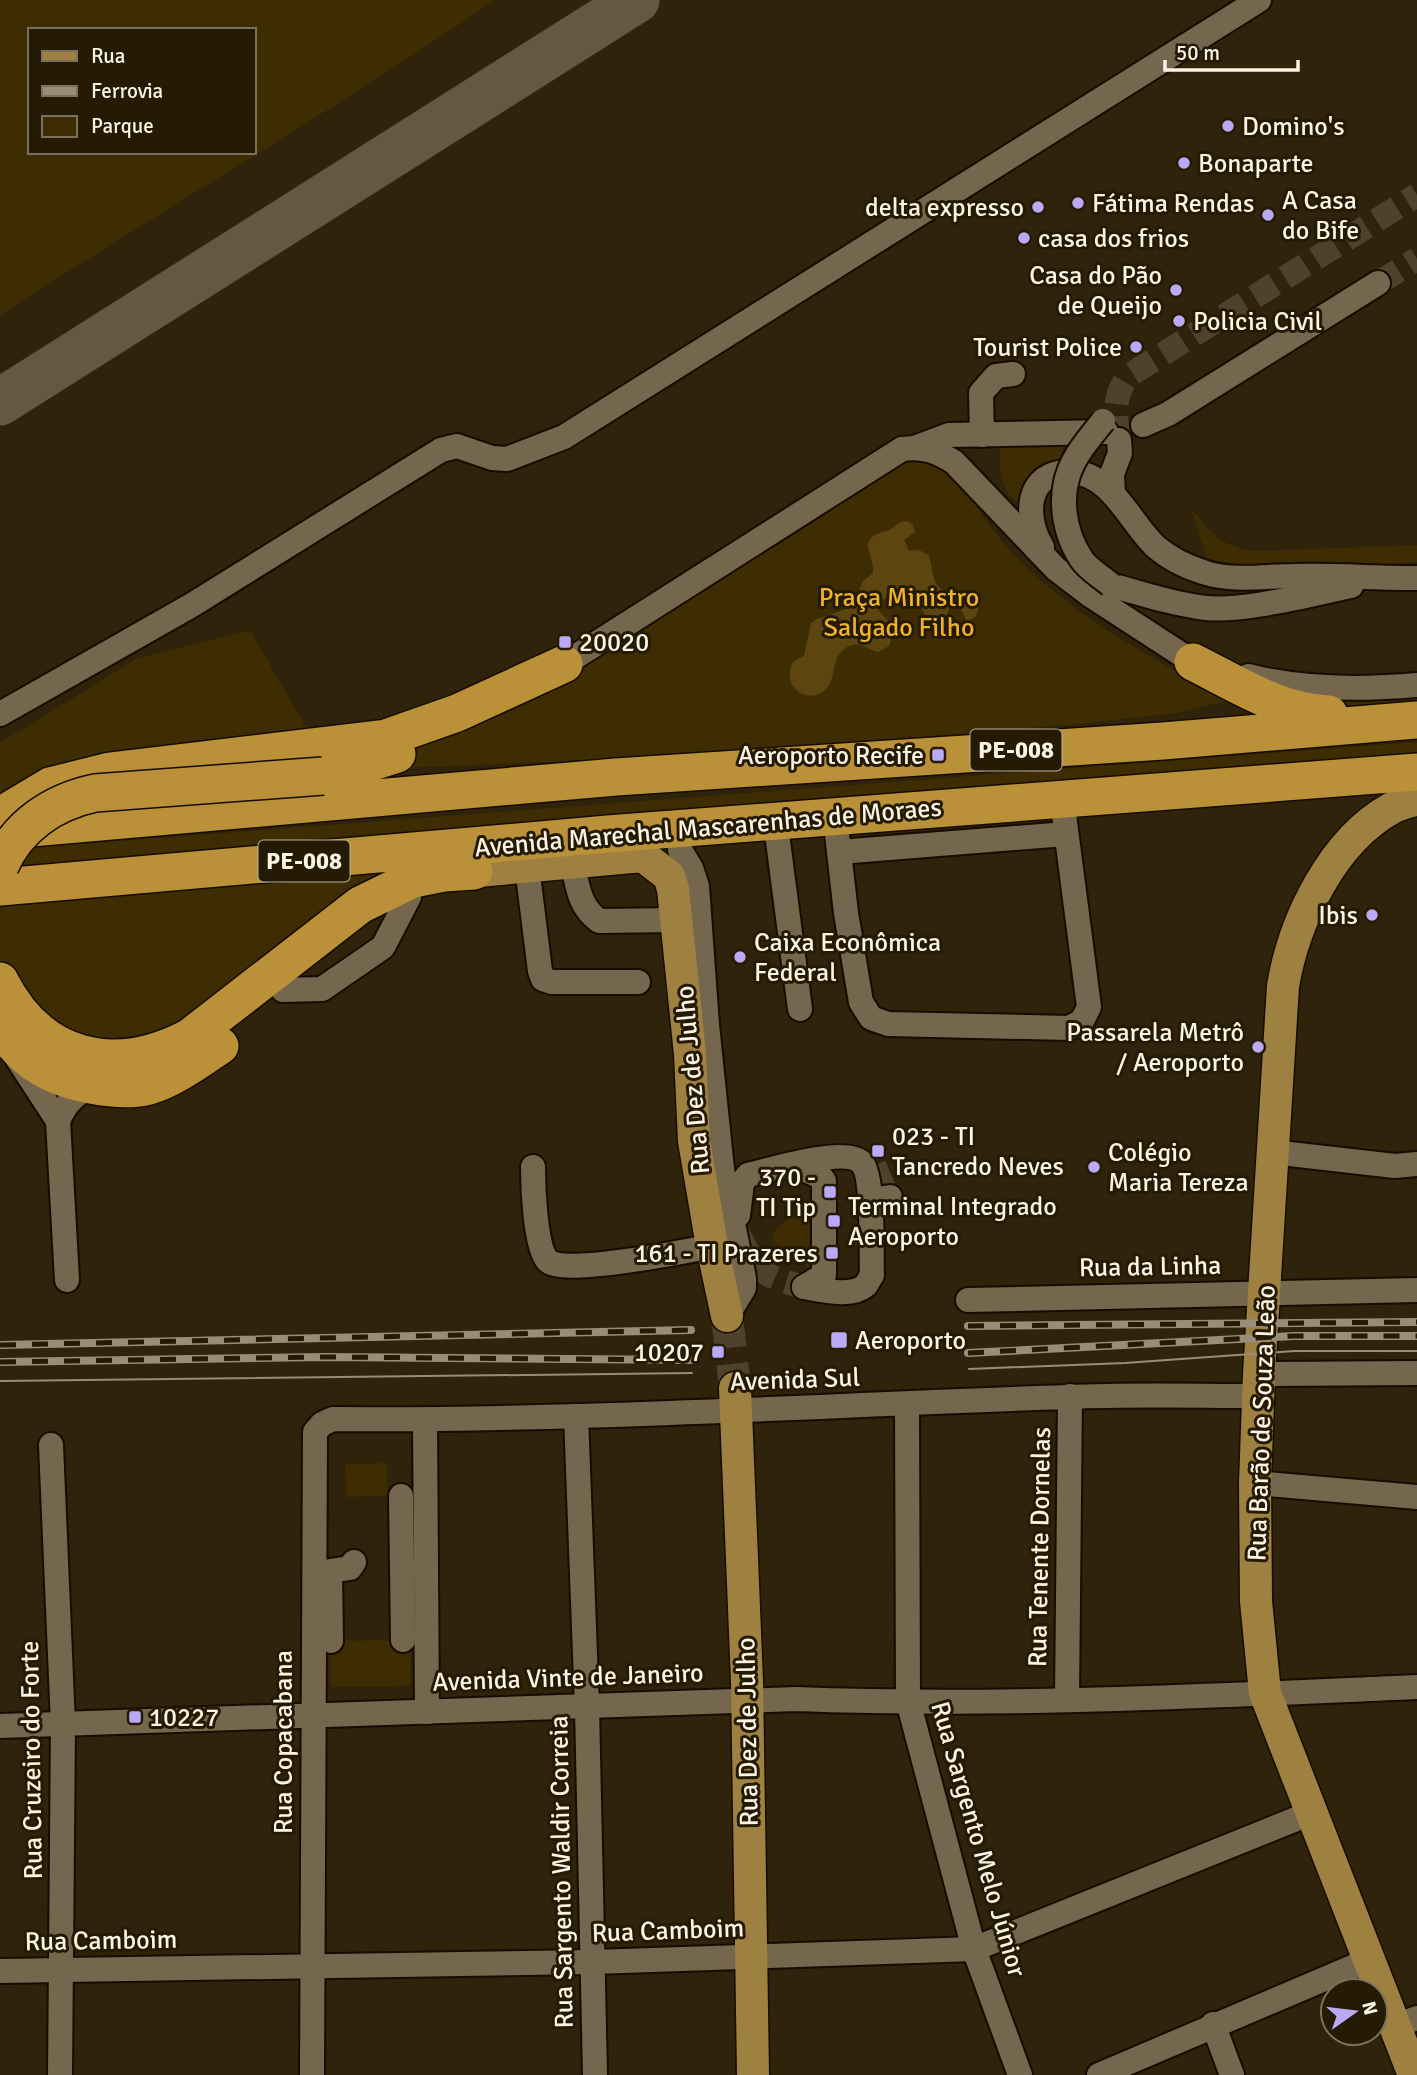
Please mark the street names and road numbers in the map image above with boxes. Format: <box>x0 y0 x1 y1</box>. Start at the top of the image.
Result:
road number: PE-008 <box>970 730 1062 770</box>
street label: Avenida Marechal Mascarenhas de Moraes <box>473 792 943 864</box>
road number: PE-008 <box>258 840 350 882</box>
street label: Rua Dez de Julho <box>669 984 717 1175</box>
street label: Rua da Linha <box>1078 1250 1222 1284</box>
street label: Rua Barão de Souza Leão <box>1241 1284 1283 1562</box>
street label: Avenida Sul <box>729 1362 861 1398</box>
street label: Rua Tenente Dornelas <box>1022 1427 1058 1667</box>
street label: Rua Dez de Julho <box>730 1637 766 1827</box>
street label: Rua Cruzeiro do Forte <box>14 1640 50 1880</box>
street label: Rua Copacabana <box>268 1650 300 1834</box>
street label: Avenida Vinte de Janeiro <box>432 1657 704 1699</box>
street label: Rua Sargento Melo Júnior <box>923 1698 1033 1981</box>
street label: Rua Sargento Waldir Correia <box>543 1715 581 2029</box>
street label: Rua Camboim <box>591 1912 745 1950</box>
street label: Rua Camboim <box>24 1924 178 1958</box>

